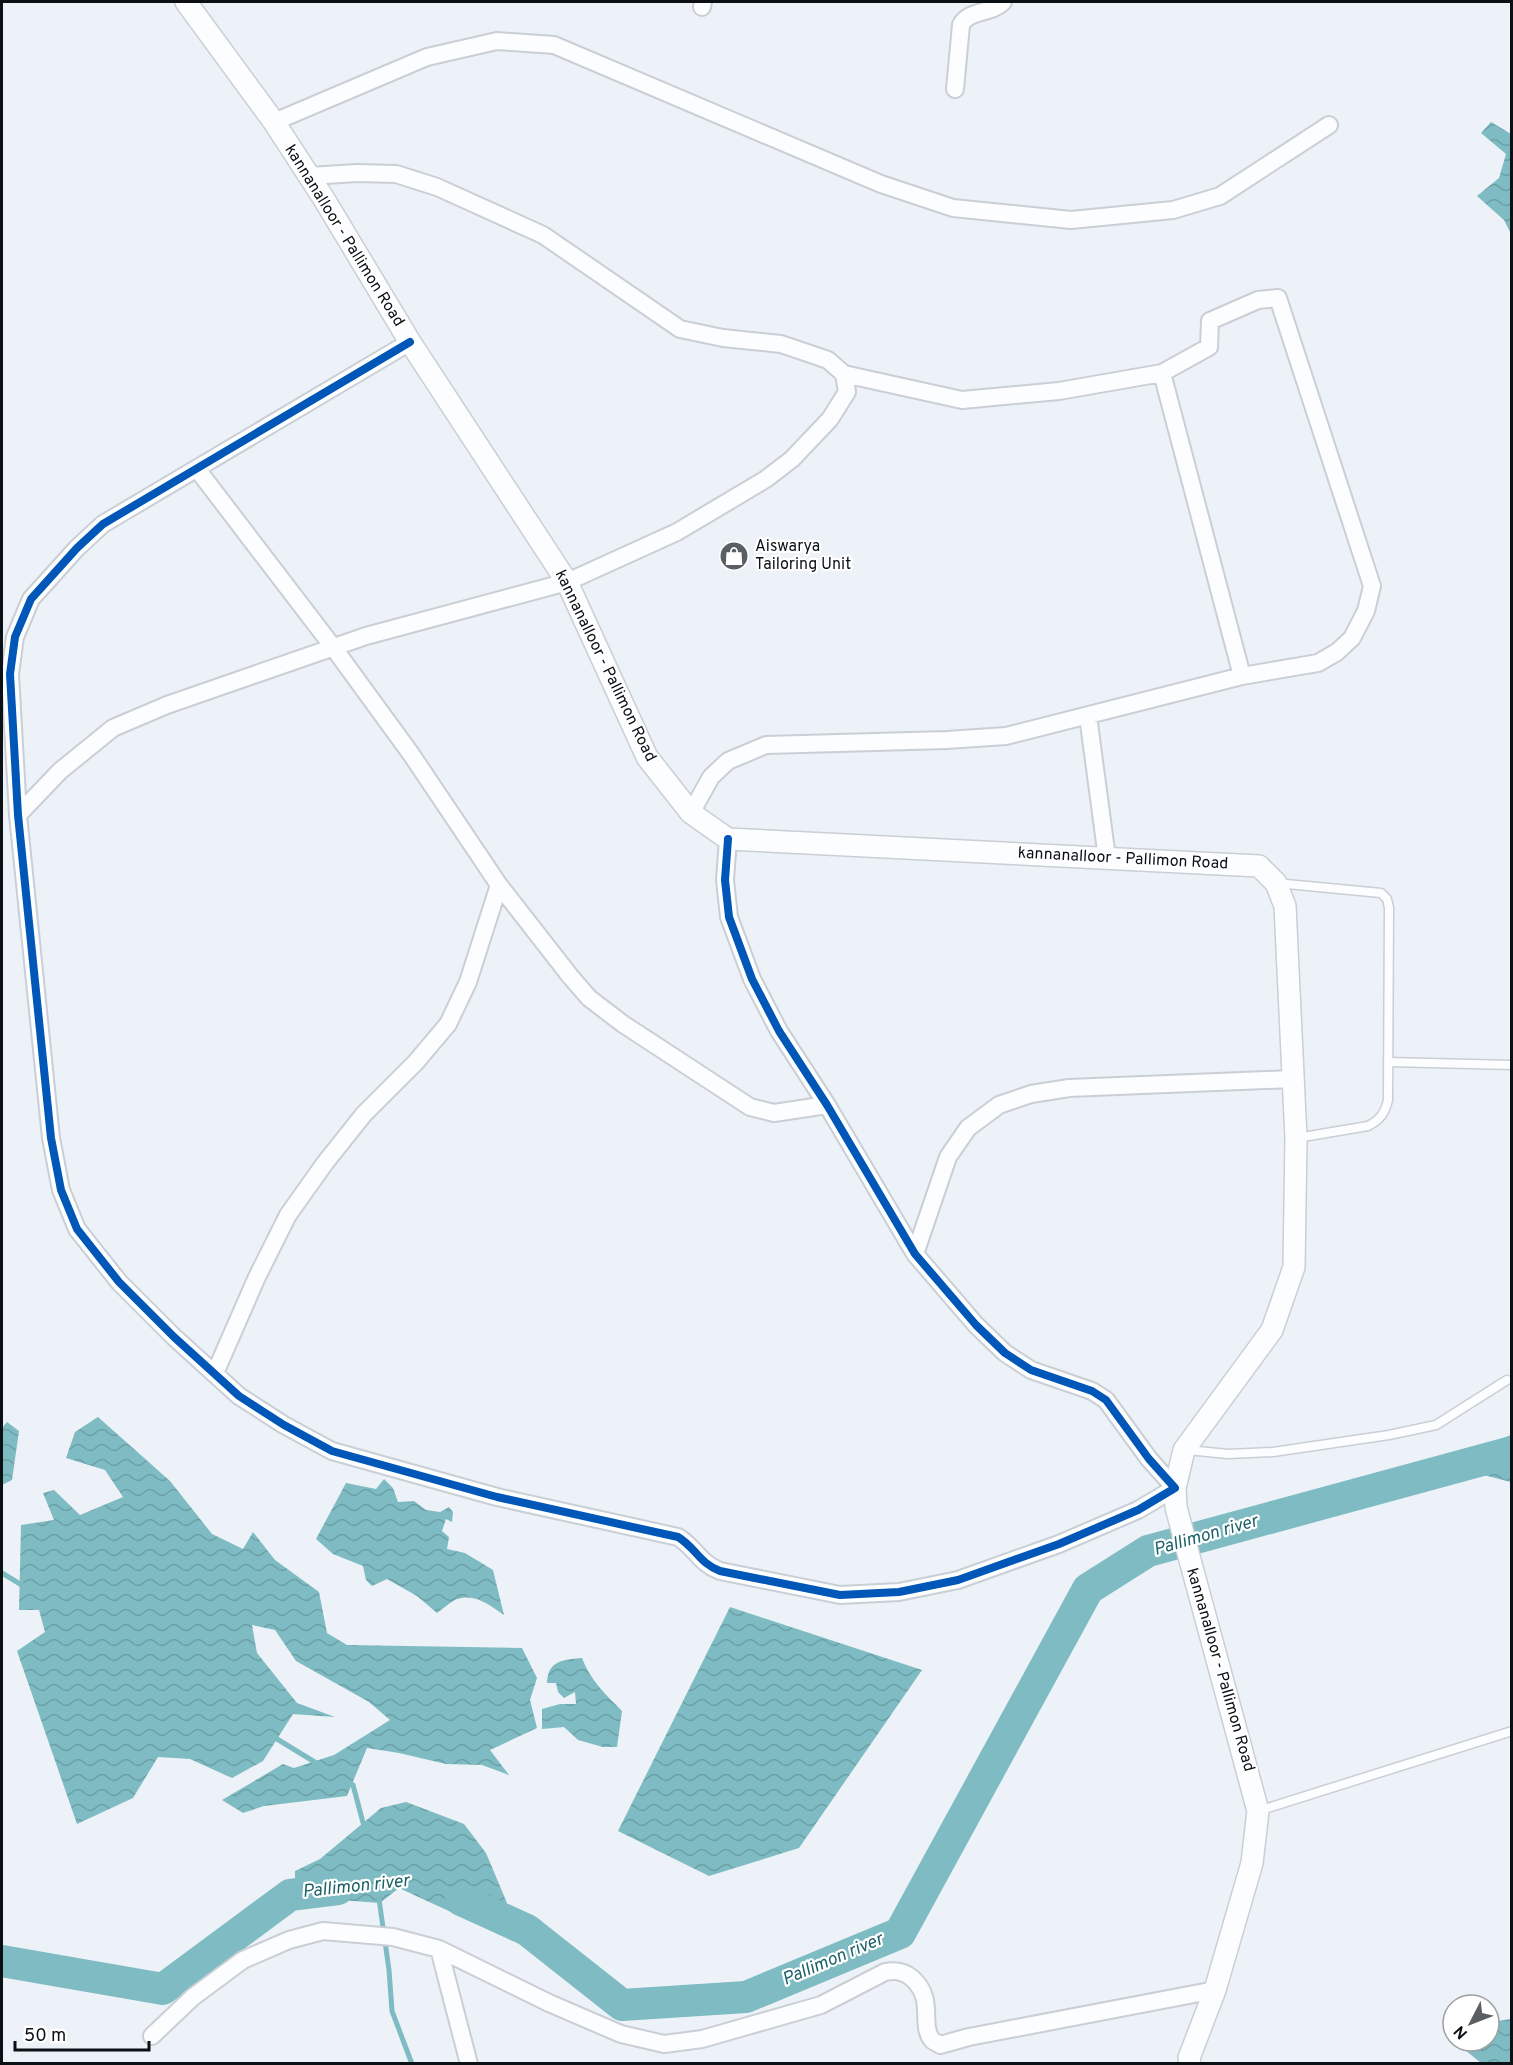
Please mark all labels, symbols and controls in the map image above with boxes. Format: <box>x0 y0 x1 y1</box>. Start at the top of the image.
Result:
street label: kannanalloor - Pallimon Road <box>280 141 408 331</box>
place label: Aiswarya Tailoring Unit <box>755 537 851 575</box>
shop icon: Aiswarya Tailoring Unit <box>718 540 750 572</box>
street label: kannanalloor - Pallimon Road <box>550 567 660 765</box>
street label: kannanalloor - Pallimon Road <box>1017 843 1229 875</box>
water label: Pallimon river <box>1151 1510 1263 1562</box>
street label: kannanalloor - Pallimon Road <box>1181 1566 1259 1774</box>
water label: Pallimon river <box>301 1870 413 1904</box>
water label: Pallimon river <box>779 1928 889 1992</box>
north arrow <box>1441 1993 1501 2053</box>
scale bar <box>15 2014 148 2052</box>
text: N <box>1450 2021 1473 2043</box>
text: 50 m <box>24 2025 66 2048</box>

